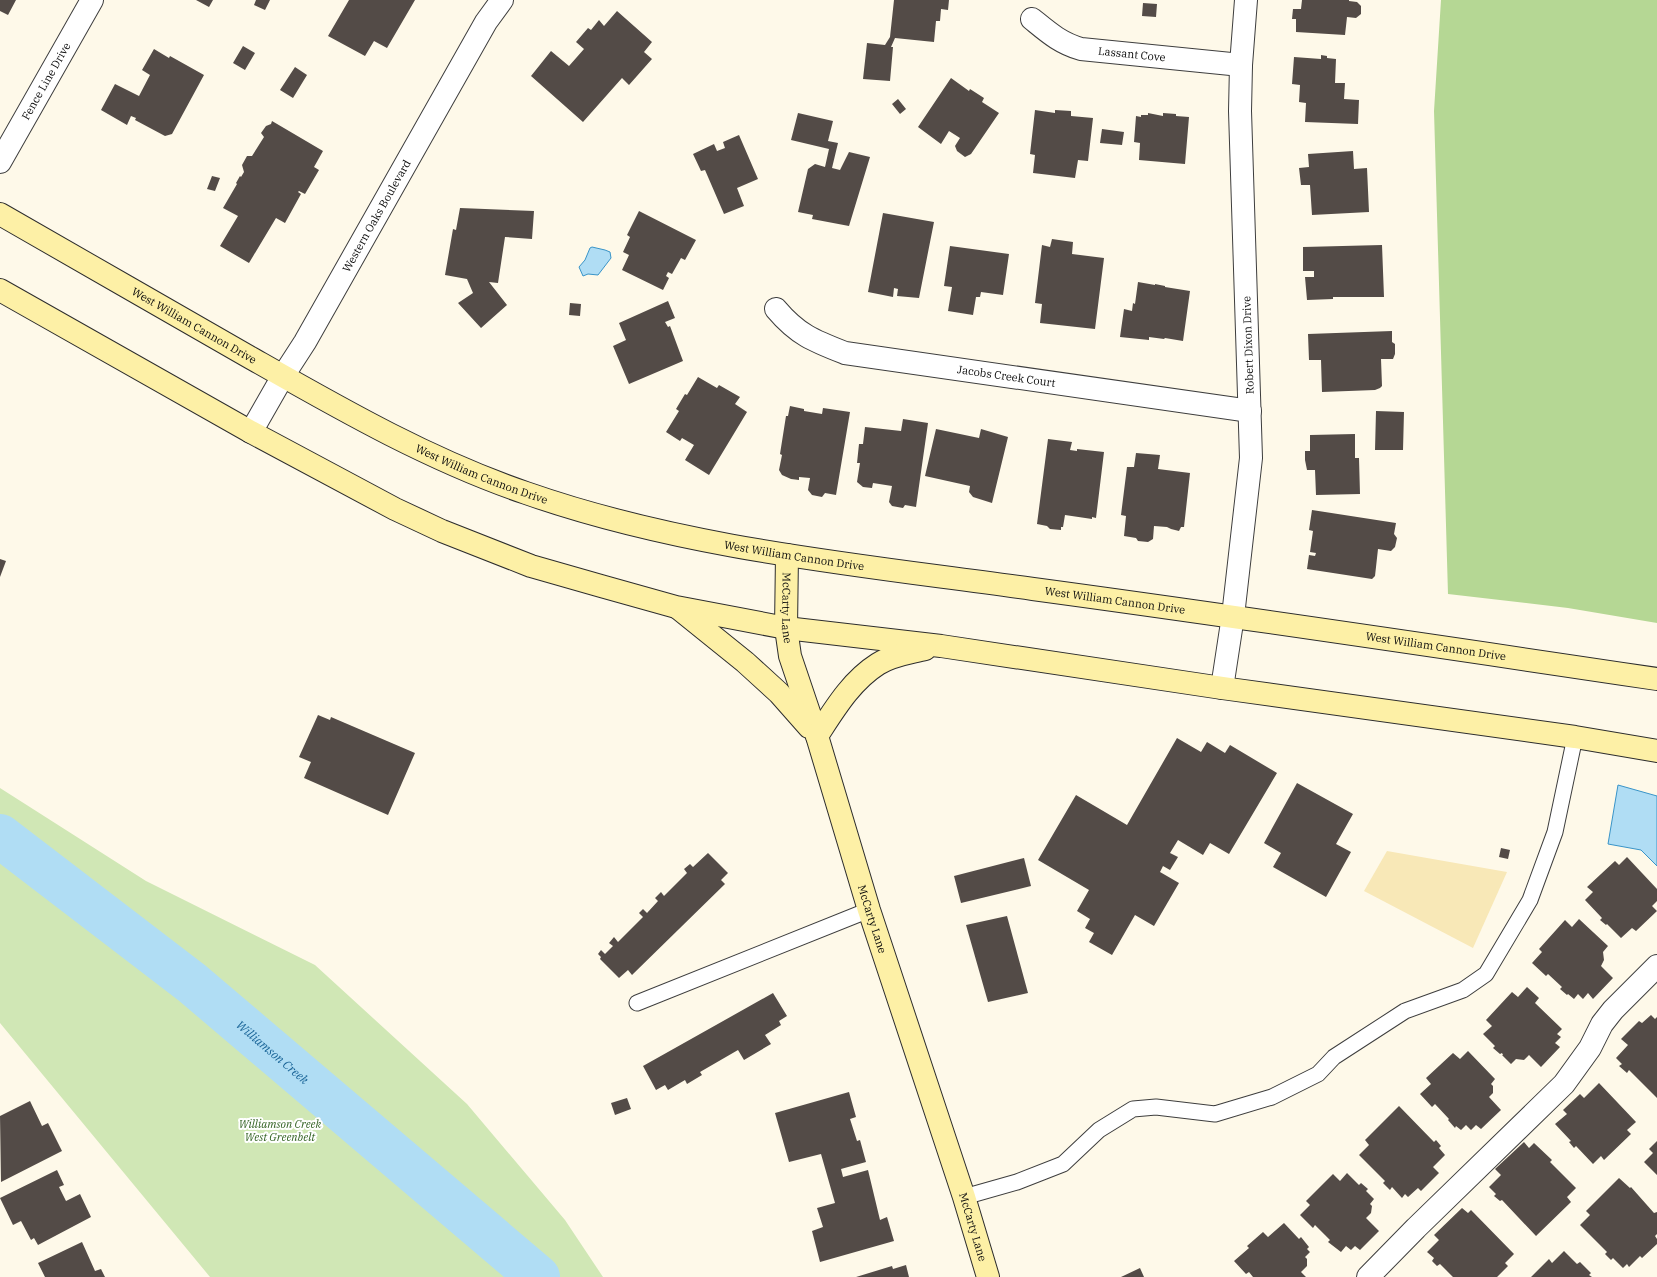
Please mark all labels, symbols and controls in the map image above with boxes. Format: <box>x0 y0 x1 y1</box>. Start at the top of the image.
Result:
street label: Fence Line Drive <box>18 40 73 122</box>
street label: Lassant Cove <box>1098 44 1166 64</box>
street label: Western Oaks Boulevard <box>339 157 414 274</box>
street label: West William Cannon Drive <box>129 284 259 367</box>
street label: Robert Dixon Drive <box>1239 296 1257 394</box>
street label: Jacobs Creek Court <box>956 362 1056 390</box>
street label: West William Cannon Drive <box>413 441 550 507</box>
street label: West William Cannon Drive <box>723 537 865 573</box>
street label: McCarty Lane <box>779 572 795 644</box>
street label: West William Cannon Drive <box>1044 584 1186 617</box>
street label: West William Cannon Drive <box>1365 629 1507 663</box>
street label: McCarty Lane <box>855 883 890 955</box>
water label: Williamson Creek <box>234 1017 313 1087</box>
park label: Williamson Creek West Greenbelt <box>239 1117 322 1144</box>
street label: McCarty Lane <box>956 1191 990 1263</box>

